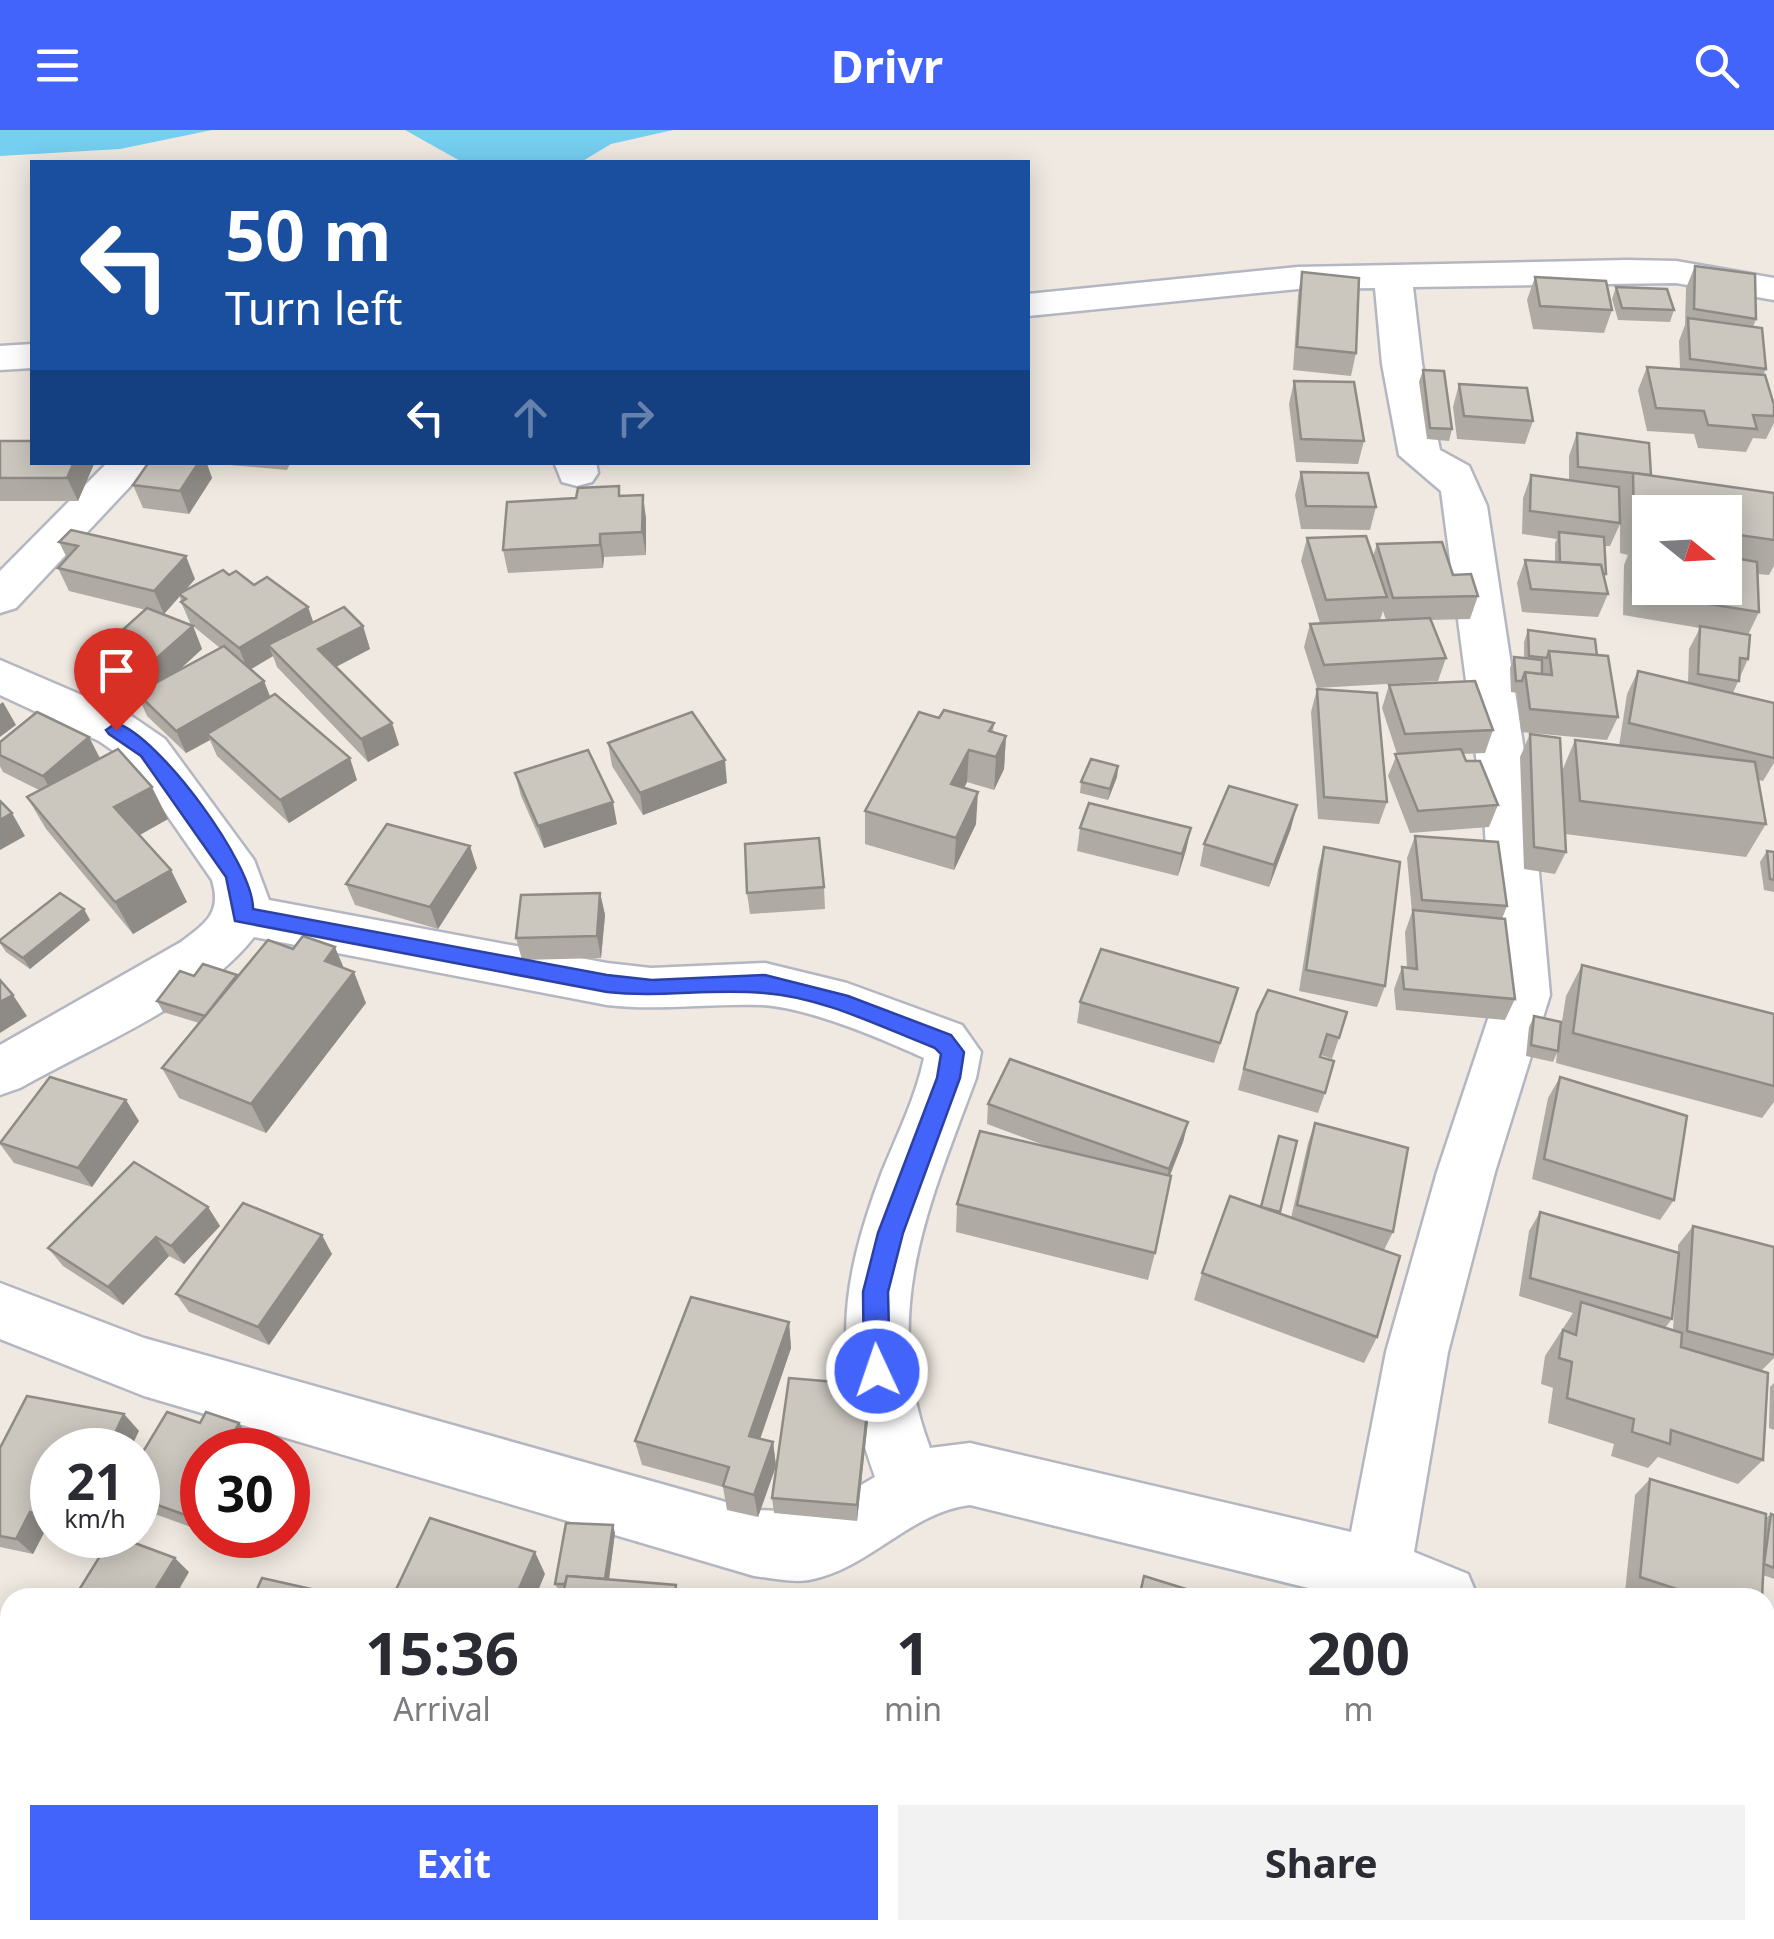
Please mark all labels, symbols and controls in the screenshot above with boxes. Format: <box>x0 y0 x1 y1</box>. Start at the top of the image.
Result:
text: Drivr <box>831 35 943 96</box>
icon: menu <box>30 38 85 93</box>
icon: search <box>1689 38 1744 93</box>
text: 50 m <box>225 186 392 282</box>
icon: left <box>60 200 190 330</box>
text: Turn left <box>225 277 402 338</box>
icon: left <box>398 390 453 445</box>
icon: ahead <box>503 390 558 445</box>
icon: right <box>608 390 663 445</box>
north arrow <box>1632 495 1742 605</box>
map controls <box>1632 495 1742 605</box>
pin <box>74 628 159 731</box>
icon: arrive <box>89 643 144 698</box>
position arrow <box>825 1319 929 1423</box>
speed limit sign: 30 <box>180 1428 310 1558</box>
text: 21 <box>66 1447 124 1515</box>
text: km/h <box>64 1501 126 1535</box>
text: 15:36 <box>365 1611 519 1693</box>
text: 1 <box>896 1611 930 1693</box>
text: 200 <box>1307 1611 1410 1693</box>
text: Arrival <box>393 1687 491 1730</box>
text: min <box>884 1687 942 1730</box>
text: m <box>1344 1687 1373 1730</box>
button: Exit <box>30 1805 878 1920</box>
button: Share <box>898 1805 1745 1920</box>

